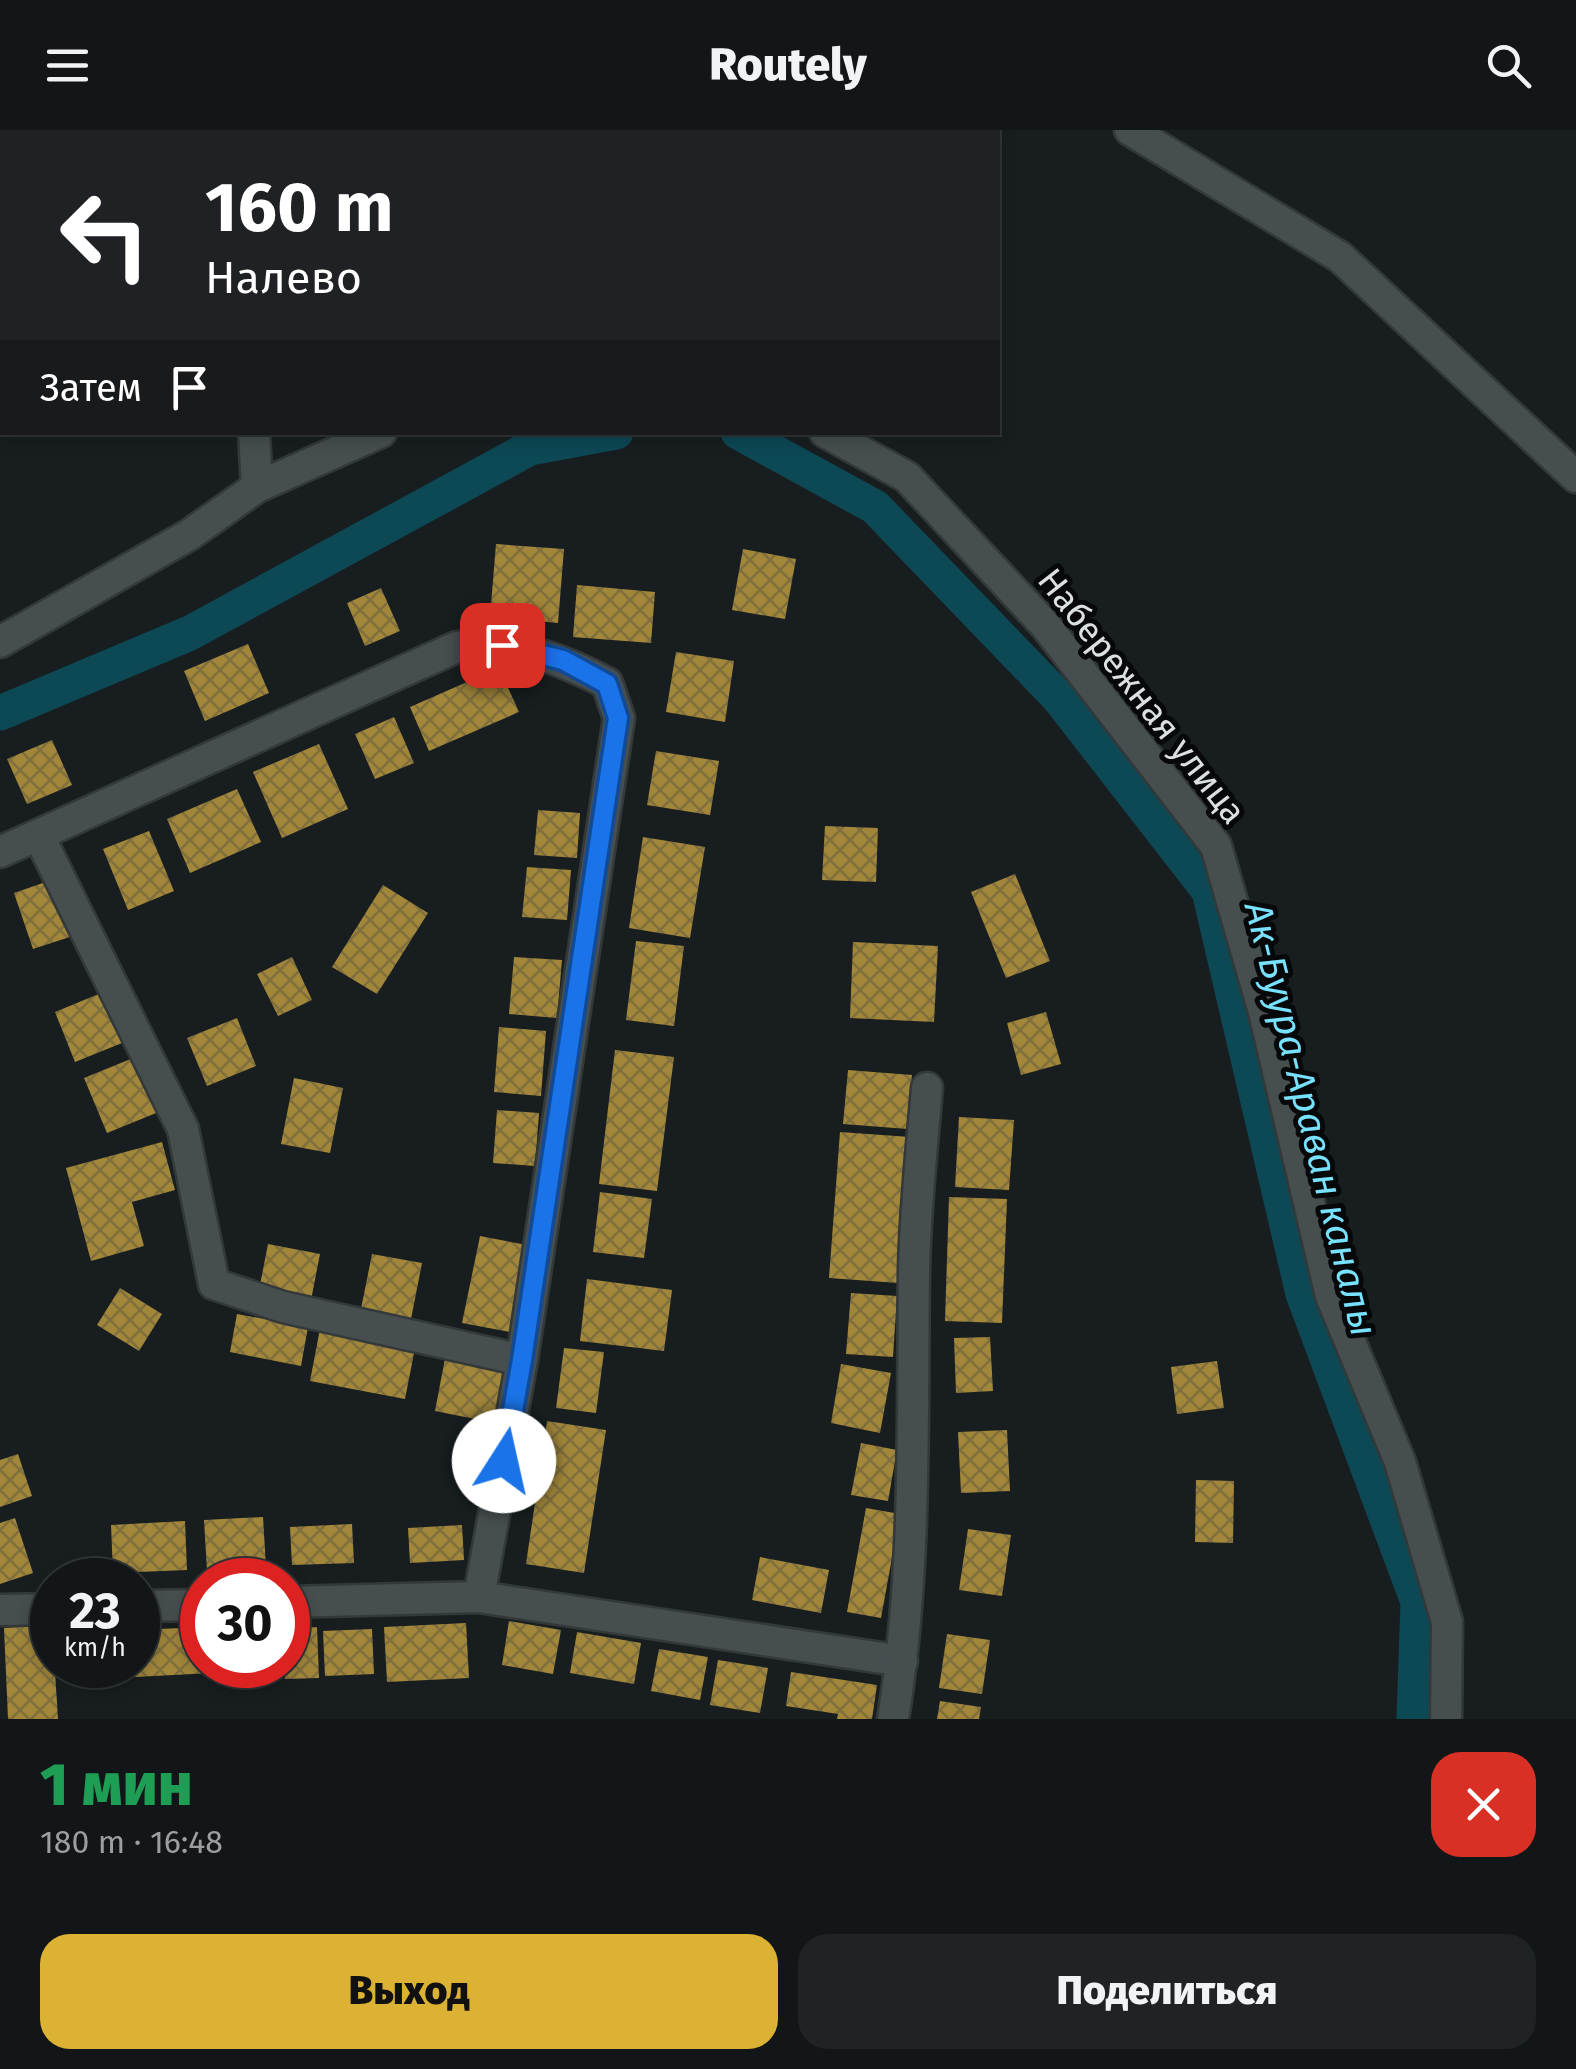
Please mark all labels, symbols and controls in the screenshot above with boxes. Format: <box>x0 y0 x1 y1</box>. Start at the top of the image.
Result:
icon: menu <box>40 38 95 93</box>
text: Routely <box>709 38 867 92</box>
icon: search <box>1481 38 1536 93</box>
text: 160 m <box>205 166 394 250</box>
icon: left <box>40 170 170 300</box>
text: Налево <box>205 251 362 305</box>
icon: arrive <box>162 360 217 415</box>
text: Затем <box>40 365 142 411</box>
street label: Набережная улица <box>1029 560 1255 832</box>
pin <box>460 603 545 688</box>
icon: arrive <box>475 618 530 673</box>
water label: Ак-Буура-Араван каналы <box>1234 895 1387 1341</box>
position arrow <box>452 1409 556 1513</box>
speed limit sign: 30 <box>180 1558 310 1688</box>
text: 23 <box>69 1581 121 1641</box>
text: km/h <box>64 1633 126 1663</box>
text: 1 мин <box>40 1749 193 1821</box>
button: close <box>1431 1752 1536 1857</box>
text: 180 m · 16:48 <box>40 1823 223 1861</box>
button: Выход <box>40 1934 778 2049</box>
button: Поделиться <box>798 1934 1536 2049</box>

